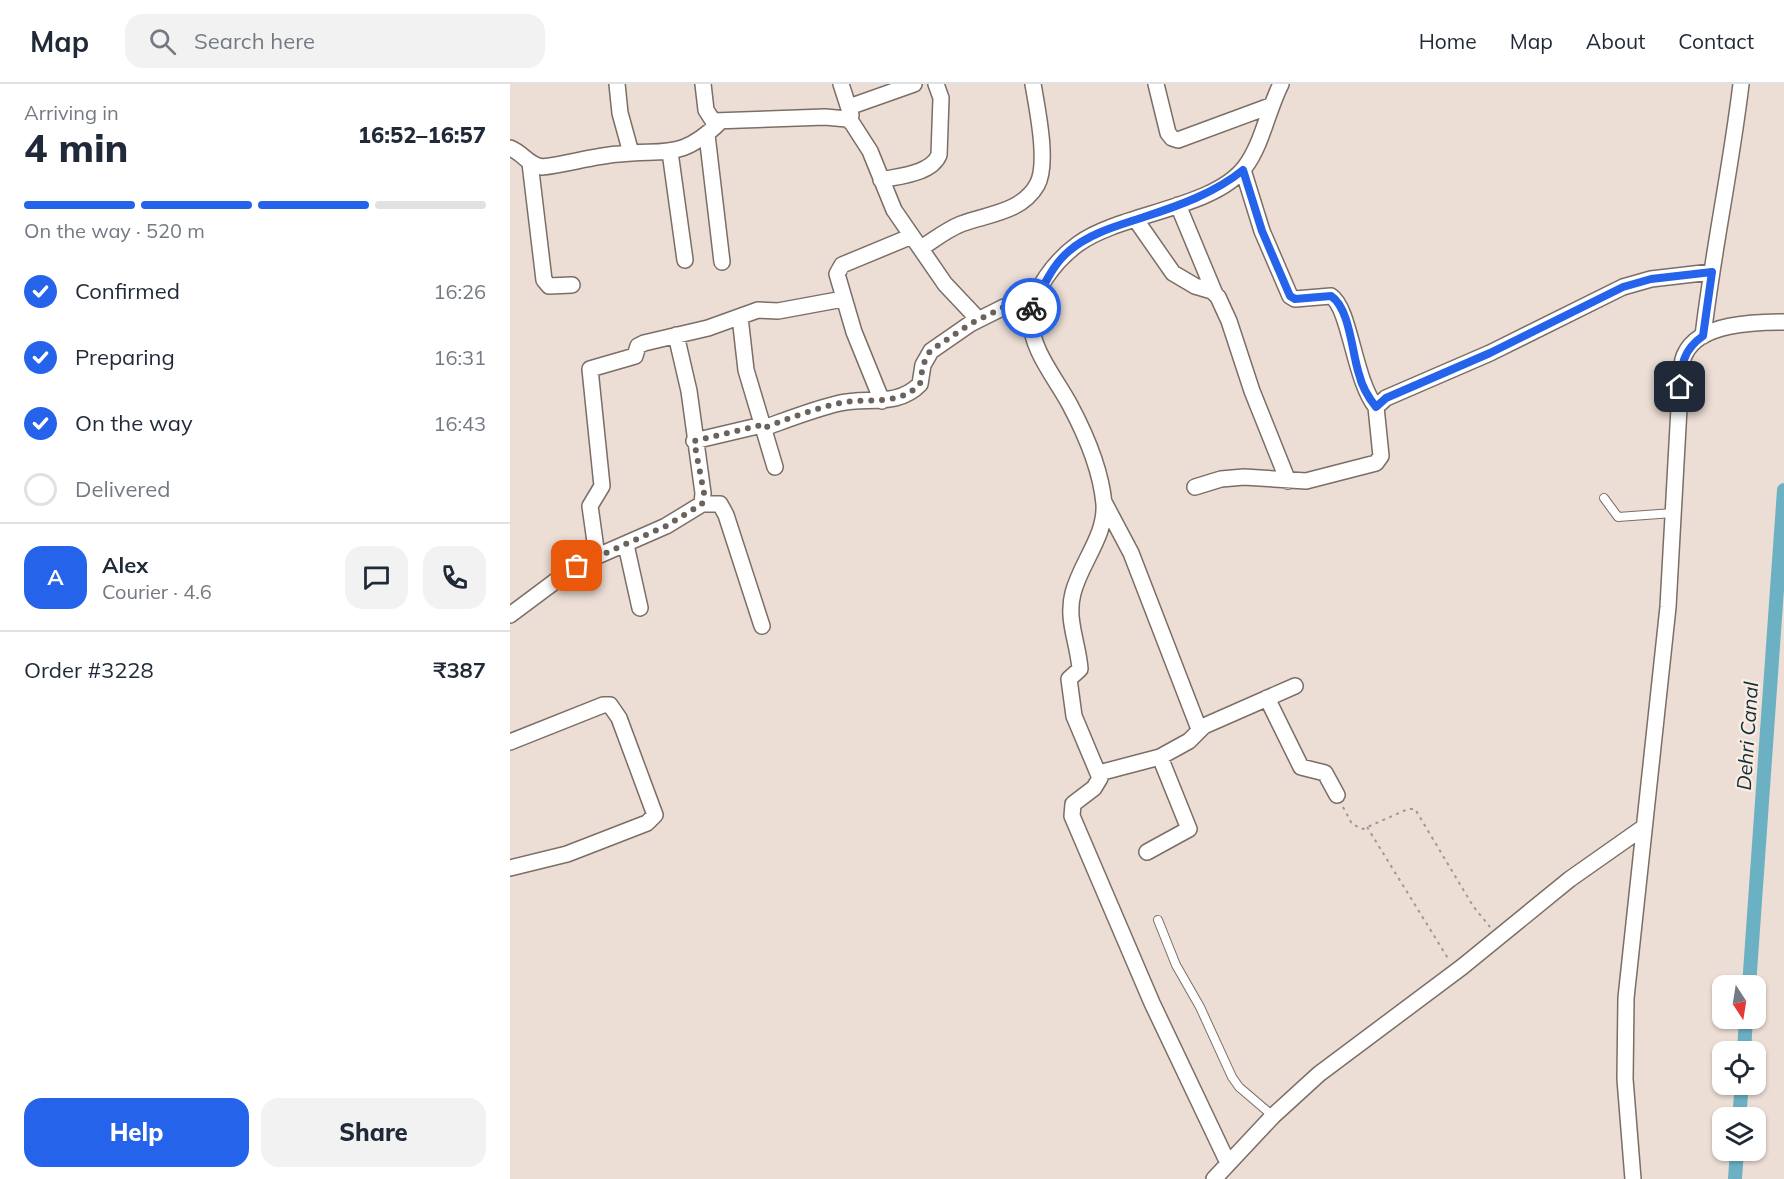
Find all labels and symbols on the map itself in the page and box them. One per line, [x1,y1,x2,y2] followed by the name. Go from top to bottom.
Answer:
[1001,278,1061,338] courier
[1654,361,1705,412] pin
[551,540,602,591] pin
[1731,681,1763,791] water label: Dehri Canal
[1712,975,1766,1029] north arrow

